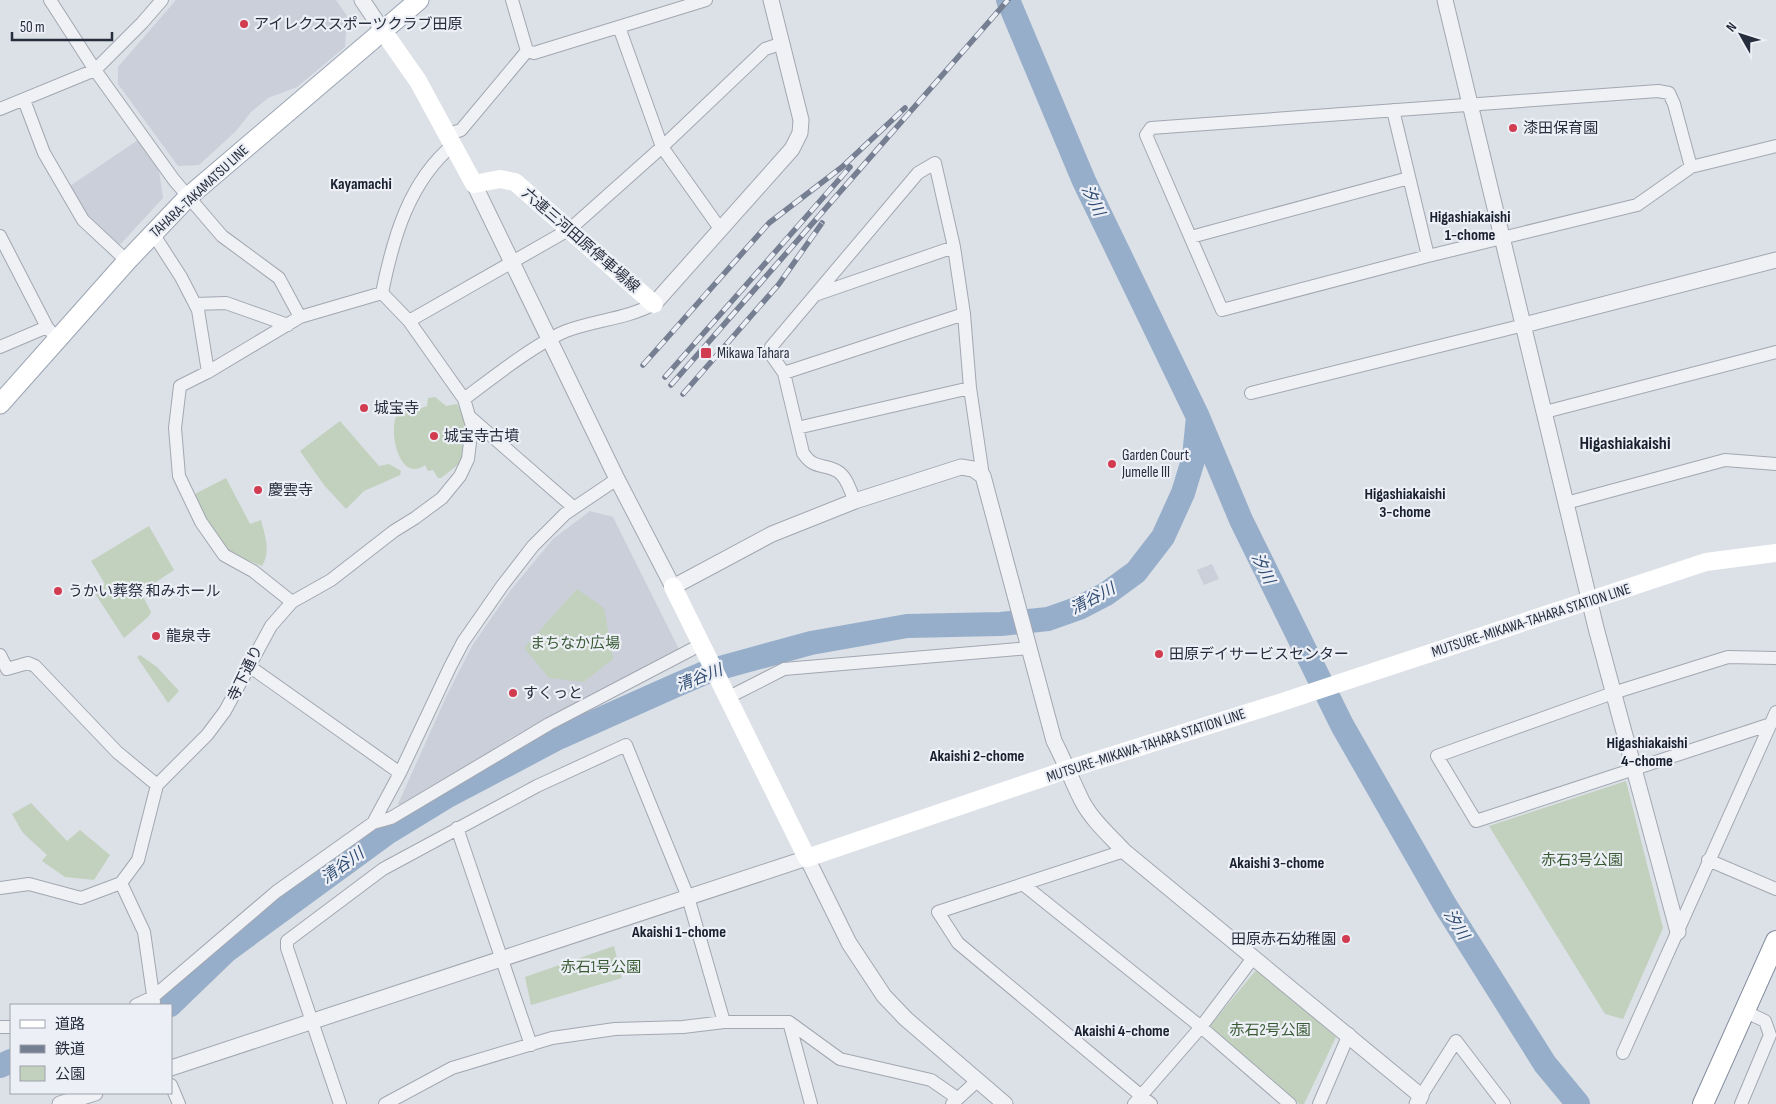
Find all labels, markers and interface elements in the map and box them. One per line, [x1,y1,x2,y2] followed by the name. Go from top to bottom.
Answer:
[12,10,112,42] scale bar
[1716,10,1766,60] north arrow
[254,15,463,34] place label: アイレクススポーツクラブ田原
[20,18,45,37] text: 50 m
[238,18,250,30] marker: アイレクススポーツクラブ田原
[1722,19,1740,35] text: N
[1523,119,1598,138] place label: 漆田保育園
[1507,122,1519,134] marker: 漆田保育園
[146,141,253,242] street label: TAHARA-TAKAMATSU LINE
[330,175,392,194] district label: Kayamachi
[1077,182,1109,221] water label: 汐川
[518,184,644,297] street label: 六連三河田原停車場線
[1430,208,1510,245] district label: Higashiakaishi 1-chome
[717,344,790,363] place label: Mikawa Tahara
[699,346,713,360] marker: Mikawa Tahara
[374,399,419,418] place label: 城宝寺
[358,402,370,414] marker: 城宝寺
[444,427,519,446] place label: 城宝寺古墳
[428,430,440,442] marker: 城宝寺古墳
[1579,433,1671,454] district label: Higashiakaishi
[1121,446,1189,482] place label: Garden Court Jumelle III
[1106,458,1118,470] marker: Garden Court Jumelle III
[268,481,313,500] place label: 慶雲寺
[252,484,264,496] marker: 慶雲寺
[1365,485,1445,522] district label: Higashiakaishi 3-chome
[1247,550,1279,589] water label: 汐川
[1067,579,1120,619] water label: 清谷川
[1429,579,1633,662] street label: MUTSURE-MIKAWA-TAHARA STATION LINE
[68,582,220,601] place label: うかい葬祭 和みホール
[52,585,64,597] marker: うかい葬祭 和みホール
[166,627,211,646] place label: 龍泉寺
[150,630,162,642] marker: 龍泉寺
[530,634,620,653] park label: まちなか広場
[224,642,267,704] street label: 寺下通り
[1169,645,1349,664] place label: 田原デイサービスセンター
[1153,648,1165,660] marker: 田原デイサービスセンター
[674,660,727,696] water label: 清谷川
[523,684,583,703] place label: すくっと
[507,687,519,699] marker: すくっと
[1044,704,1248,787] street label: MUTSURE-MIKAWA-TAHARA STATION LINE
[1607,734,1687,771] district label: Higashiakaishi 4-chome
[929,747,1025,766] district label: Akaishi 2-chome
[318,843,369,888] water label: 清谷川
[1541,851,1623,870] park label: 赤石3号公園
[1229,854,1325,873] district label: Akaishi 3-chome
[1439,906,1473,945] water label: 汐川
[631,923,726,942] district label: Akaishi 1-chome
[1231,930,1336,949] place label: 田原赤石幼稚園
[1340,933,1352,945] marker: 田原赤石幼稚園
[561,958,641,977] park label: 赤石1号公園
[10,1004,172,1094] legend
[55,1015,85,1034] text: 道路
[1229,1021,1311,1040] park label: 赤石2号公園
[1073,1022,1170,1041] district label: Akaishi 4-chome
[55,1040,85,1059] text: 鉄道
[55,1065,85,1084] text: 公園

